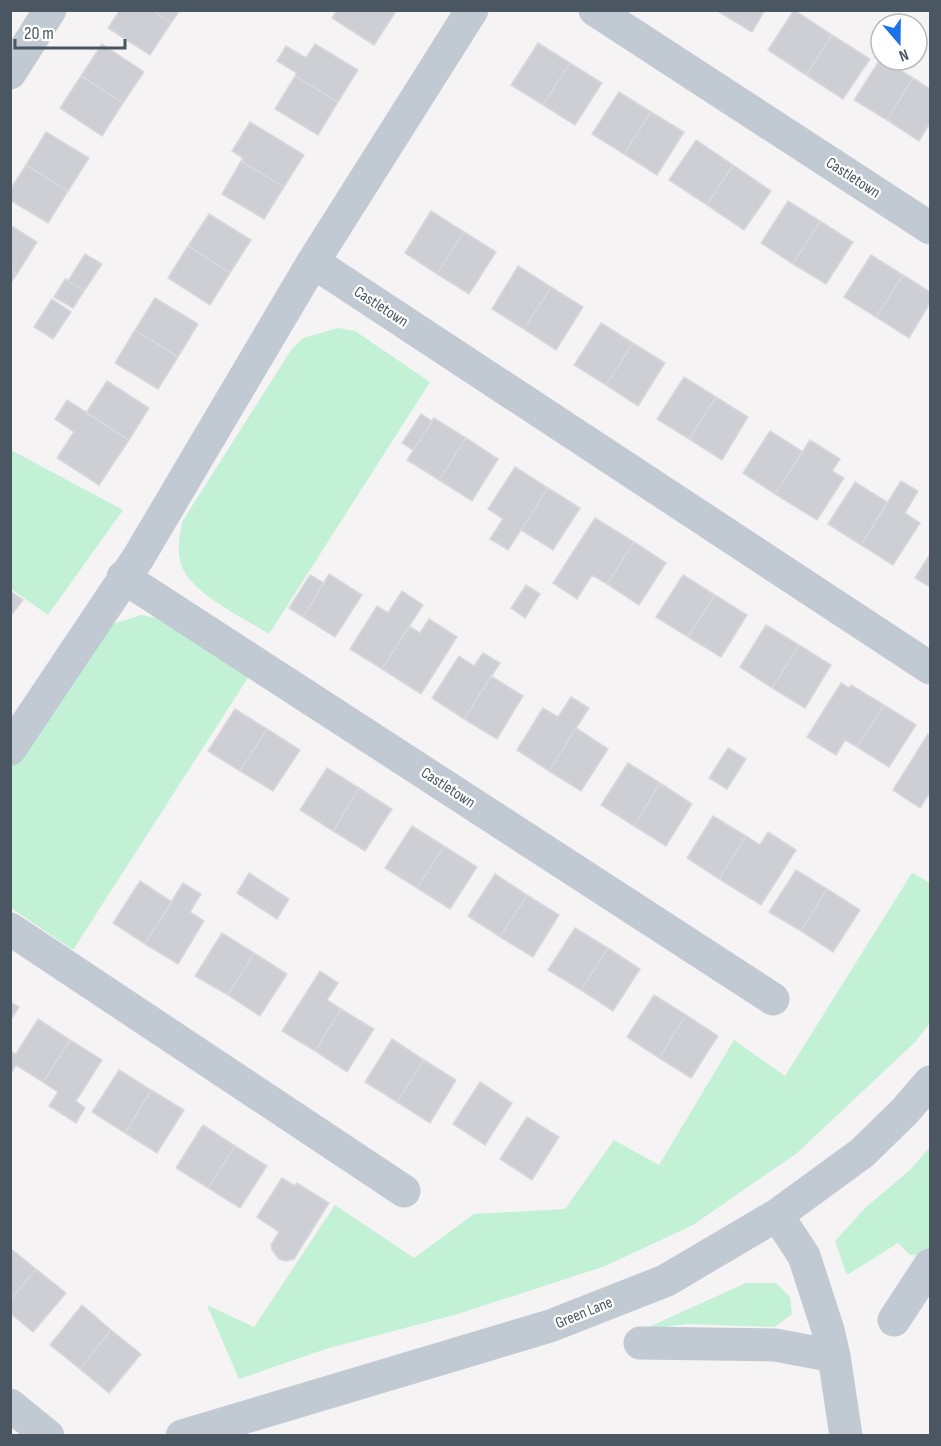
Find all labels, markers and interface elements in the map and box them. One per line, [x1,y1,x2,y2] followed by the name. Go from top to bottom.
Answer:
[15,12,124,50] scale bar
[869,12,929,72] north arrow
[24,23,54,44] text: 20 m
[896,44,911,65] text: N
[822,153,884,203] street label: Castletown
[350,282,412,332] street label: Castletown
[417,763,479,813] street label: Castletown
[553,1293,615,1333] street label: Green Lane

